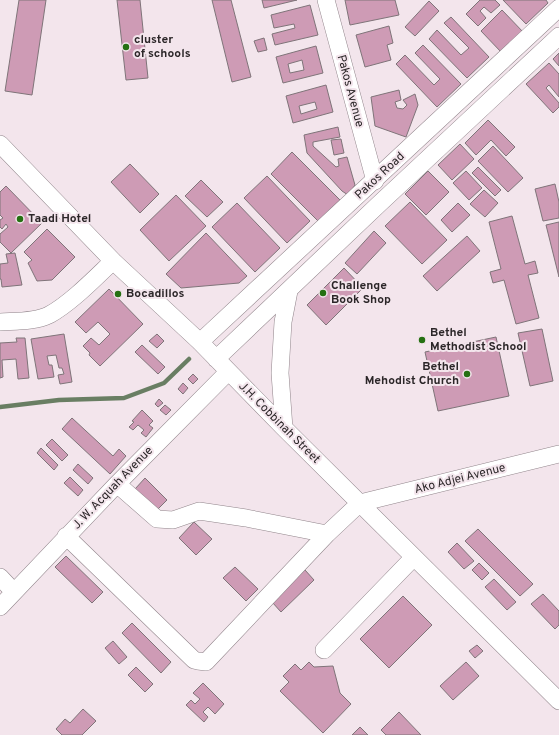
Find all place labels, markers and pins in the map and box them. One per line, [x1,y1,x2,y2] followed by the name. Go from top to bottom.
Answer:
[134,32,191,62] place label: cluster of schools
[121,42,131,52] marker: cluster of schools
[28,211,91,227] place label: Taadi Hotel
[15,214,25,224] marker: Taadi Hotel
[331,278,391,308] place label: Challenge Book Shop
[126,286,184,302] place label: Bocadillos
[318,288,328,298] marker: Challenge Book Shop
[113,289,123,299] marker: Bocadillos
[430,325,527,355] place label: Bethel Methodist School
[417,335,427,345] marker: Bethel Methodist School
[365,359,459,389] place label: Bethel Mehodist Church
[462,369,472,379] marker: Bethel Mehodist Church

